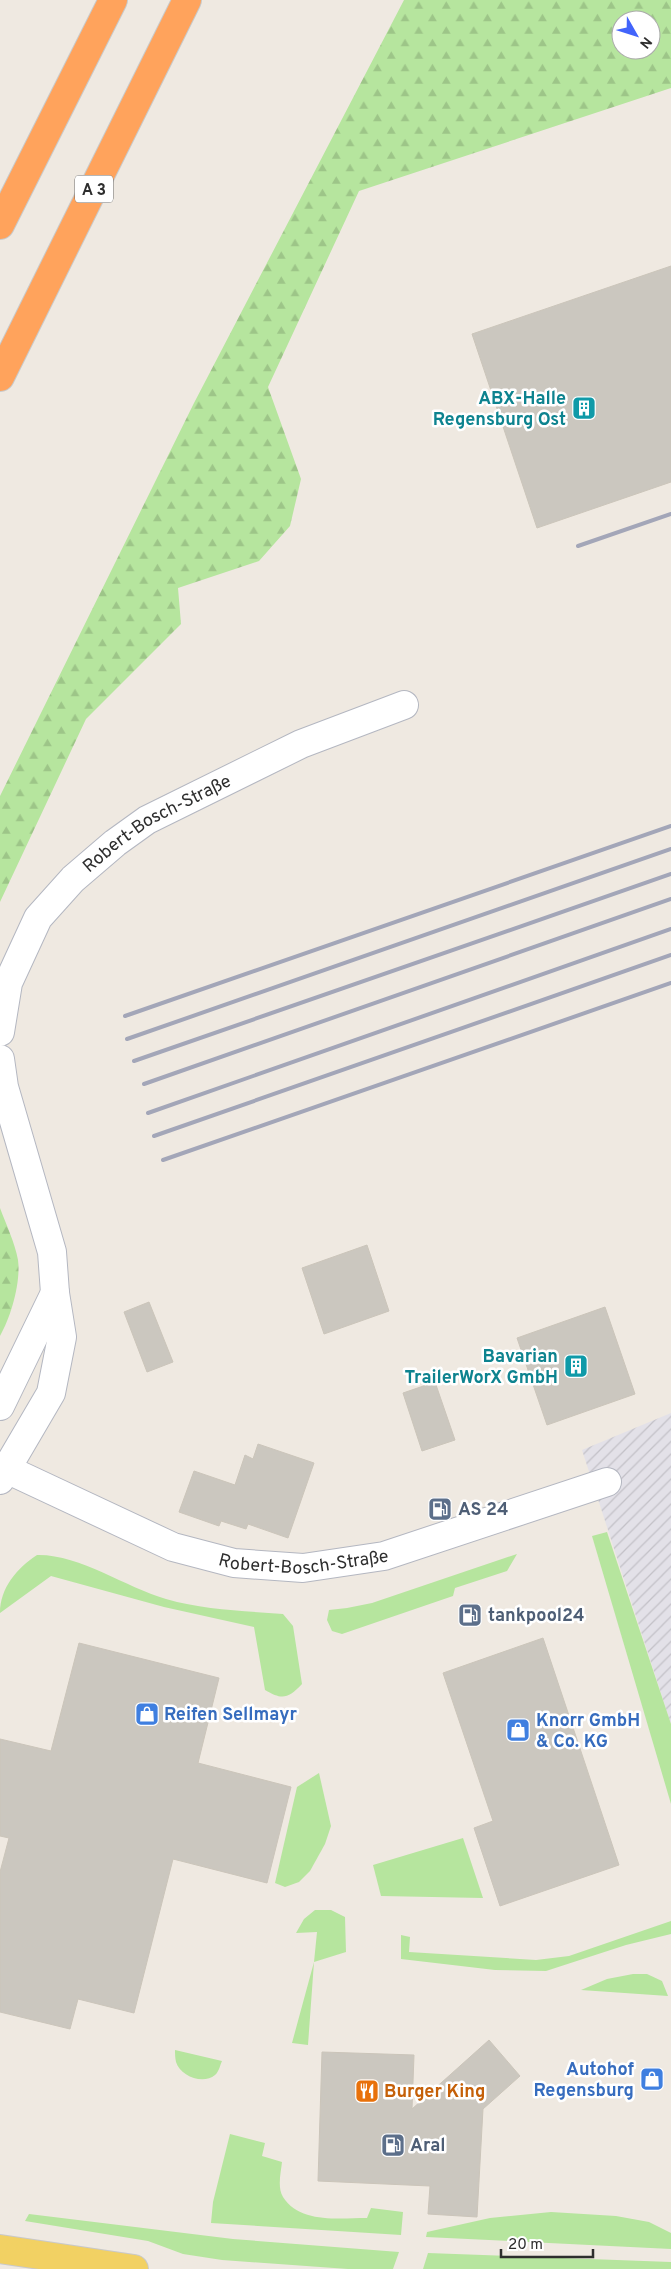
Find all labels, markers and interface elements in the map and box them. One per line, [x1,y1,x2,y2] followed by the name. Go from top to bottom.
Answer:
[611,10,661,60] north arrow
[635,33,655,51] text: N
[75,175,113,202] road number: A 3
[433,388,566,432] place label: ABX-Halle Regensburg Ost
[571,395,597,421] building icon: ABX-Halle Regensburg Ost
[79,770,235,878] street label: Robert-Bosch-Straße
[404,1346,558,1390] place label: Bavarian TrailerWorX GmbH
[563,1353,589,1379] building icon: Bavarian TrailerWorX GmbH
[427,1496,453,1522] fuel station icon: AS 24
[458,1499,509,1522] place label: AS 24
[216,1545,390,1581] street label: Robert-Bosch-Straße
[457,1602,483,1628] fuel station icon: tankpool24
[488,1605,585,1628] place label: tankpool24
[134,1701,160,1727] shop icon: Reifen Sellmayr
[164,1704,298,1727] place label: Reifen Sellmayr
[536,1710,640,1754] place label: Knorr GmbH & Co. KG
[505,1717,531,1743] shop icon: Knorr GmbH & Co. KG
[533,2059,634,2103] place label: Autohof Regensburg
[639,2066,665,2092] shop icon: Autohof Regensburg
[354,2078,380,2104] restaurant icon: Burger King
[384,2081,485,2104] place label: Burger King
[380,2132,406,2158] fuel station icon: Aral
[410,2135,445,2158] place label: Aral
[501,2226,594,2258] scale bar
[508,2236,543,2255] text: 20 m

